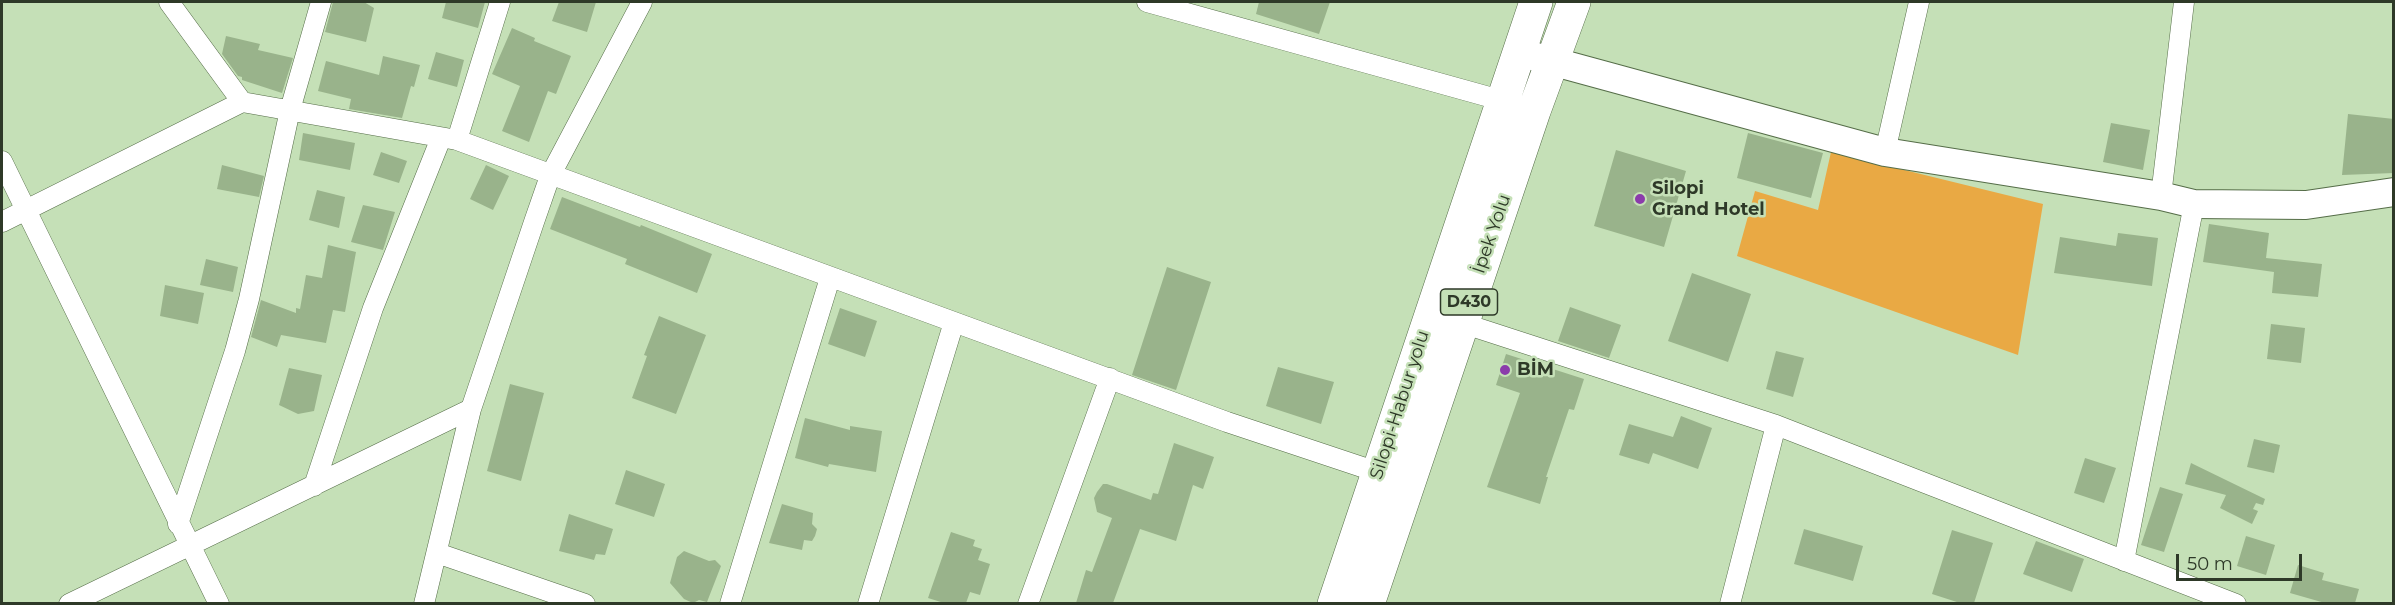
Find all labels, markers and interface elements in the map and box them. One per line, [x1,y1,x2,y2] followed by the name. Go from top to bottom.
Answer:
[1652,178,1765,220] place label: Silopi Grand Hotel
[1468,191,1516,277] street label: İpek Yolu
[1633,192,1647,206] marker: Silopi Grand Hotel
[1440,289,1498,315] road number: D430
[1366,328,1434,482] street label: Silopi-Habur yolu
[1517,359,1554,381] place label: BİM
[1498,363,1512,377] marker: BİM
[2179,542,2305,580] scale bar
[2187,553,2233,575] text: 50 m

